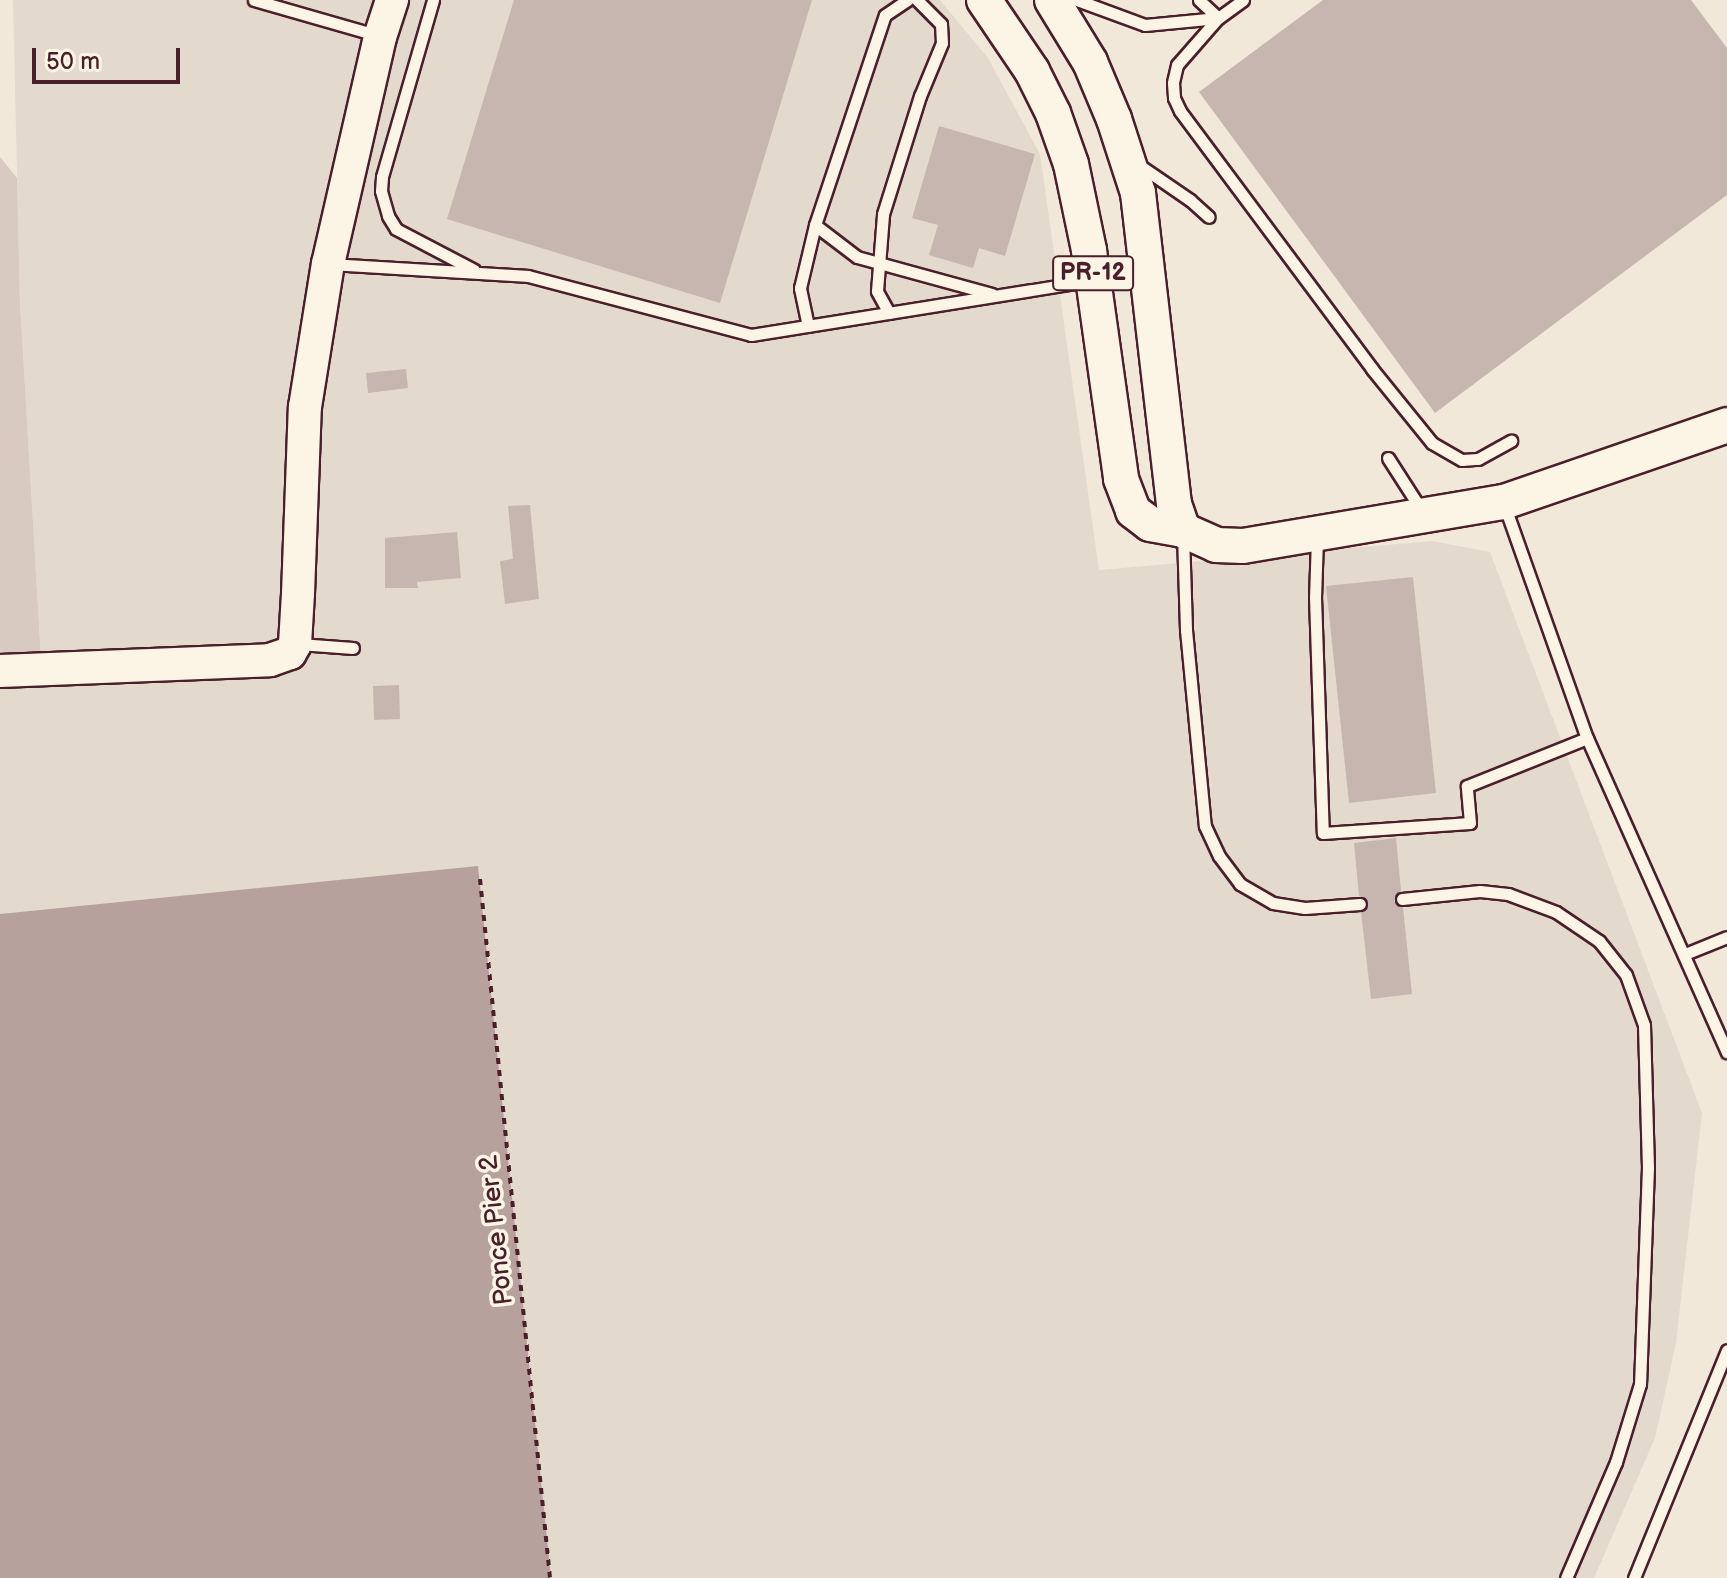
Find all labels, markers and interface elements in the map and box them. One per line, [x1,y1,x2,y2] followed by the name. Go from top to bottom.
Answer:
[36,32,184,82] scale bar
[46,47,100,76] text: 50 m
[1051,253,1135,293] road number: PR-12
[474,1153,520,1307] street label: Ponce Pier 2

